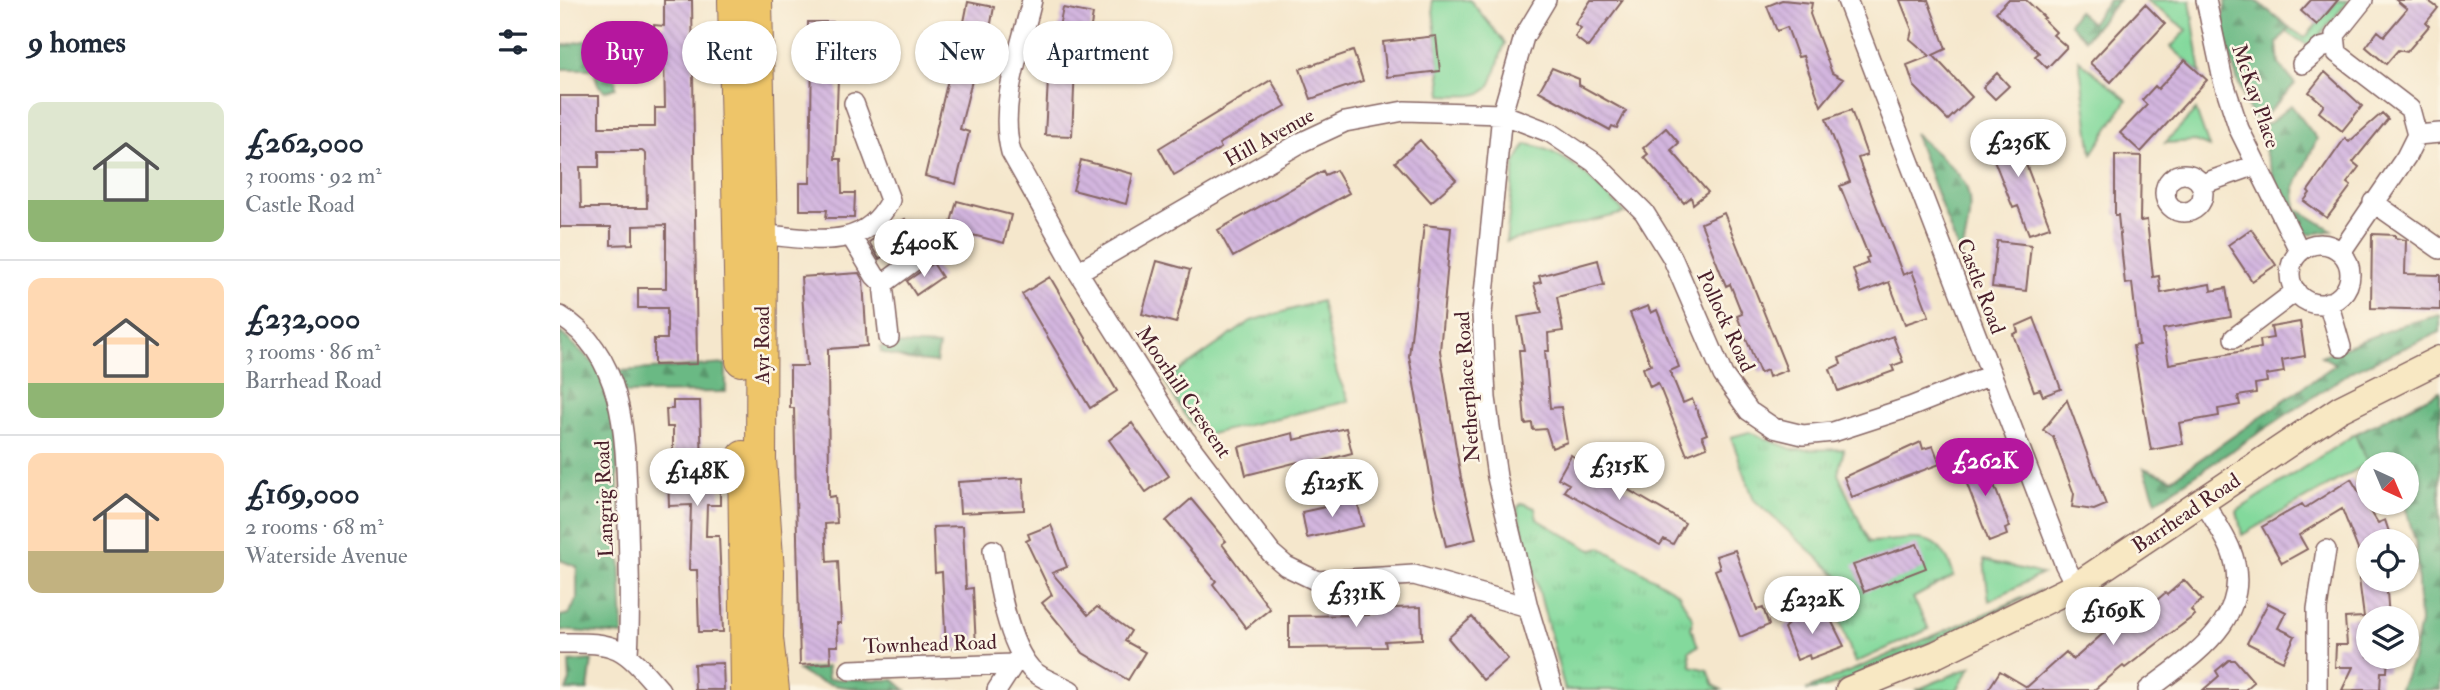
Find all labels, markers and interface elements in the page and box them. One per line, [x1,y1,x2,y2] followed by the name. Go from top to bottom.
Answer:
[581,21,668,84] chip: Buy
[682,21,777,84] chip: Rent
[791,21,901,84] chip: Filters
[915,21,1009,84] chip: New
[1023,21,1173,84] chip: Apartment
[494,23,532,61] icon: filters
[28,24,126,61] text: 9 homes
[2225,40,2286,152] street label: McKay Place
[1219,102,1319,173] street label: Hill Avenue
[1969,120,2067,179] pin: £236K
[245,124,364,161] text: £262,000
[1986,127,2050,156] text: £236K
[84,130,168,214] icon: home
[245,161,382,190] text: 3 rooms · 92 m²
[245,190,355,219] text: Castle Road
[875,219,973,279] pin: £400K
[890,227,958,256] text: £400K
[1950,235,2011,338] street label: Castle Road
[1690,266,1761,377] street label: Pollock Road
[245,300,360,337] text: £232,000
[749,305,776,385] street label: Ayr Road
[84,306,168,390] icon: home
[1449,310,1486,464] street label: Netherplace Road
[1130,321,1238,464] street label: Moorhill Crescent
[245,337,381,366] text: 3 rooms · 86 m²
[245,366,382,395] text: Barrhead Road
[1936,438,2034,498] pin: £262K
[589,439,620,558] street label: Langrig Road
[1570,442,1668,502] pin: £315K
[1952,446,2018,475] text: £262K
[648,448,746,508] pin: £148K
[1590,450,1648,479] text: £315K
[2356,452,2418,514] north arrow
[2356,452,2419,669] map controls
[666,456,728,485] text: £148K
[1283,460,1381,519] pin: £125K
[1301,467,1363,496] text: £125K
[2127,467,2246,560] street label: Barrhead Road
[245,475,360,512] text: £169,000
[84,481,168,565] icon: home
[245,512,384,541] text: 2 rooms · 68 m²
[2356,529,2419,592] button: locate
[245,541,408,570] text: Waterside Avenue
[1307,570,1405,629] pin: £331K
[1763,576,1861,636] pin: £232K
[1327,577,1385,606] text: £331K
[1780,584,1844,613] text: £232K
[2064,588,2162,647] pin: £169K
[2081,595,2145,624] text: £169K
[2356,606,2419,669] button: layers
[863,629,998,660] street label: Townhead Road

